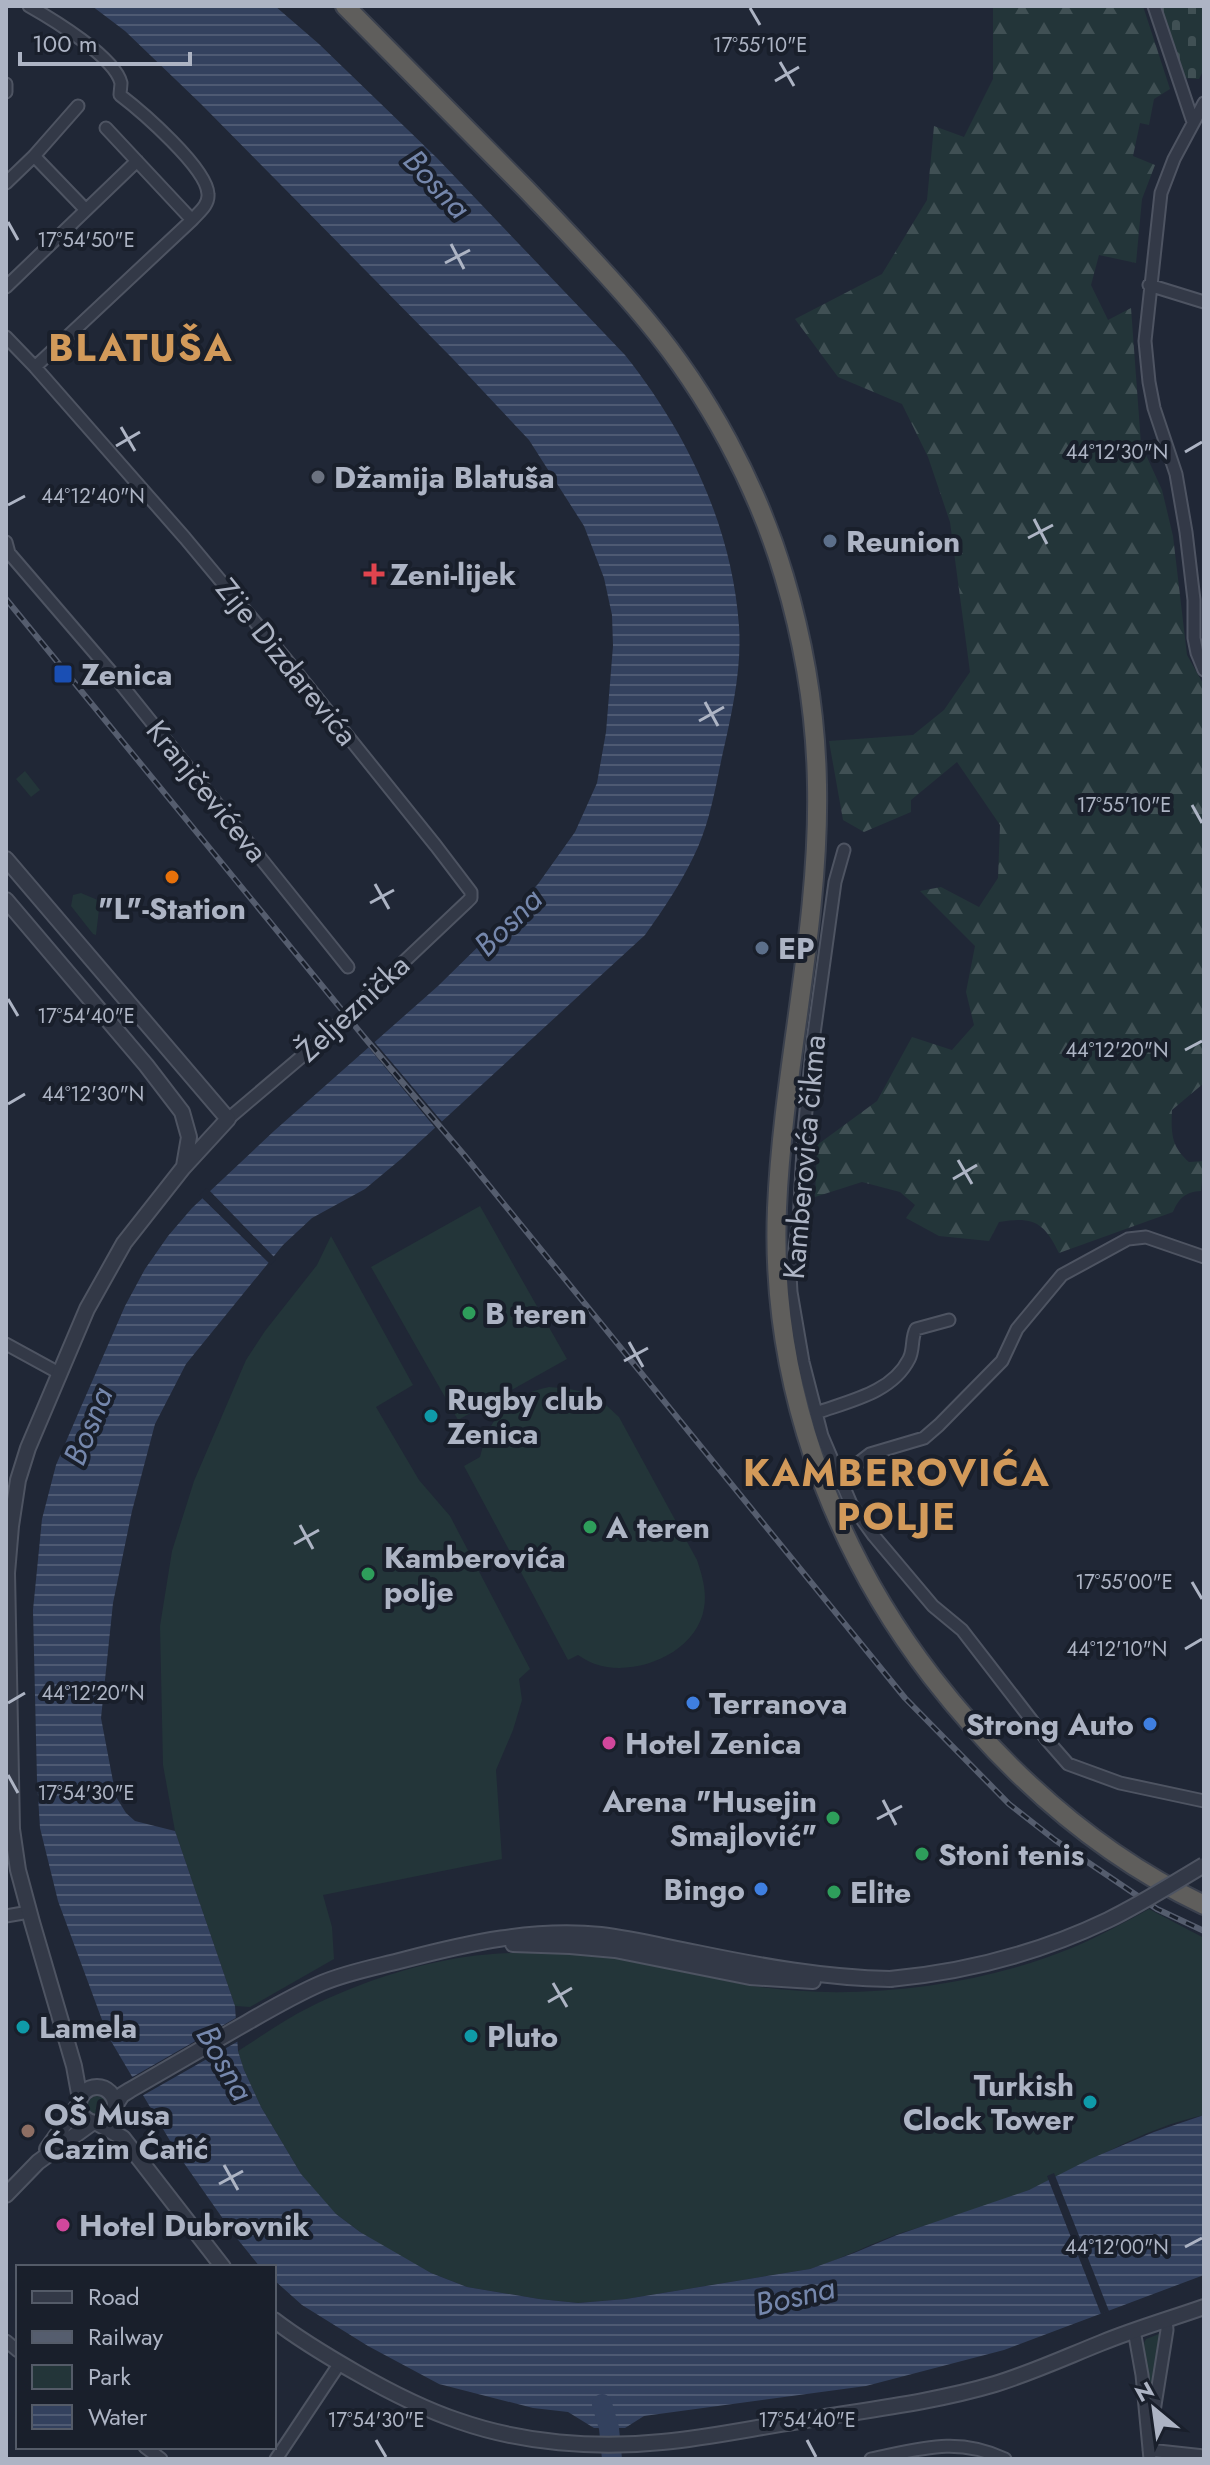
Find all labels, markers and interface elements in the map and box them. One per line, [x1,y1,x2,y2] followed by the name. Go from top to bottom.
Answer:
[20,16,190,66] scale bar
[32,26,98,61] text: 100 m
[713,31,807,60] text: 17°55'10"E
[393,139,482,229] water label: Bosna
[37,226,135,255] text: 17°54'50"E
[48,320,234,375] district label: BLATUŠA
[1066,438,1168,467] text: 44°12'30"N
[334,456,555,499] place label: Džamija Blatuša
[309,468,327,486] marker: Džamija Blatuša
[41,482,145,511] text: 44°12'40"N
[846,520,960,563] place label: Reunion
[821,532,839,550] marker: Reunion
[390,553,517,596] place label: Zeni-lijek
[365,565,383,583] marker: Zeni-lijek
[206,569,368,755] street label: Zije Dizdarevića
[81,653,172,696] place label: Zenica
[52,663,74,685] marker: Zenica
[136,711,278,871] street label: Kranjčevićeva
[1077,791,1171,820] text: 17°55'10"E
[163,868,181,886] marker: "L"-Station
[463,877,553,967] water label: Bosna
[98,887,246,930] place label: "L"-Station
[778,927,815,970] place label: EP
[753,939,771,957] marker: EP
[287,944,419,1072] street label: Željeznička
[37,1002,135,1031] text: 17°54'40"E
[772,1033,836,1281] street label: Kamberovića čikma
[1065,1036,1169,1065] text: 44°12'20"N
[42,1080,144,1109] text: 44°12'30"N
[485,1292,587,1335] place label: B teren
[460,1304,478,1322] marker: B teren
[447,1378,603,1455] place label: Rugby club Zenica
[52,1380,125,1472] water label: Bosna
[422,1407,440,1425] marker: Rugby club Zenica
[743,1445,1051,1544] district label: KAMBEROVIĆA POLJE
[605,1506,710,1549] place label: A teren
[581,1518,599,1536] marker: A teren
[384,1536,566,1613] place label: Kamberovića polje
[359,1565,377,1583] marker: Kamberovića polje
[1075,1568,1173,1597] text: 17°55'00"E
[1067,1635,1167,1664] text: 44°12'10"N
[41,1679,145,1708] text: 44°12'20"N
[709,1682,847,1725] place label: Terranova
[684,1694,702,1712] marker: Terranova
[966,1703,1134,1746] place label: Strong Auto
[1141,1715,1159,1733] marker: Strong Auto
[625,1722,802,1765] place label: Hotel Zenica
[600,1734,618,1752] marker: Hotel Zenica
[38,1779,134,1808] text: 17°54'30"E
[602,1780,817,1857] place label: Arena "Husejin Smajlović"
[824,1809,842,1827] marker: Arena "Husejin Smajlović"
[938,1833,1084,1876] place label: Stoni tenis
[913,1845,931,1863] marker: Stoni tenis
[664,1868,745,1911] place label: Bingo
[850,1871,911,1914] place label: Elite
[752,1880,770,1898] marker: Bingo
[825,1883,843,1901] marker: Elite
[39,2006,137,2049] place label: Lamela
[487,2015,558,2058] place label: Pluto
[185,2017,265,2110] water label: Bosna
[14,2018,32,2036] marker: Lamela
[462,2027,480,2045] marker: Pluto
[903,2064,1075,2141] place label: Turkish Clock Tower
[44,2093,209,2170] place label: OŠ Musa Ćazim Ćatić
[1081,2093,1099,2111] marker: Turkish Clock Tower
[19,2122,37,2140] marker: OŠ Musa Ćazim Ćatić
[79,2204,310,2247] place label: Hotel Dubrovnik
[54,2216,72,2234] marker: Hotel Dubrovnik
[1065,2233,1169,2262] text: 44°12'00"N
[750,2264,840,2327] water label: Bosna
[16,2265,276,2449] legend
[88,2279,140,2314] text: Road
[88,2319,163,2354] text: Railway
[88,2359,131,2394] text: Park
[1114,2369,1194,2449] north arrow
[1129,2373,1160,2410] text: N
[88,2399,148,2434] text: Water
[328,2406,424,2435] text: 17°54'30"E
[758,2406,856,2435] text: 17°54'40"E

